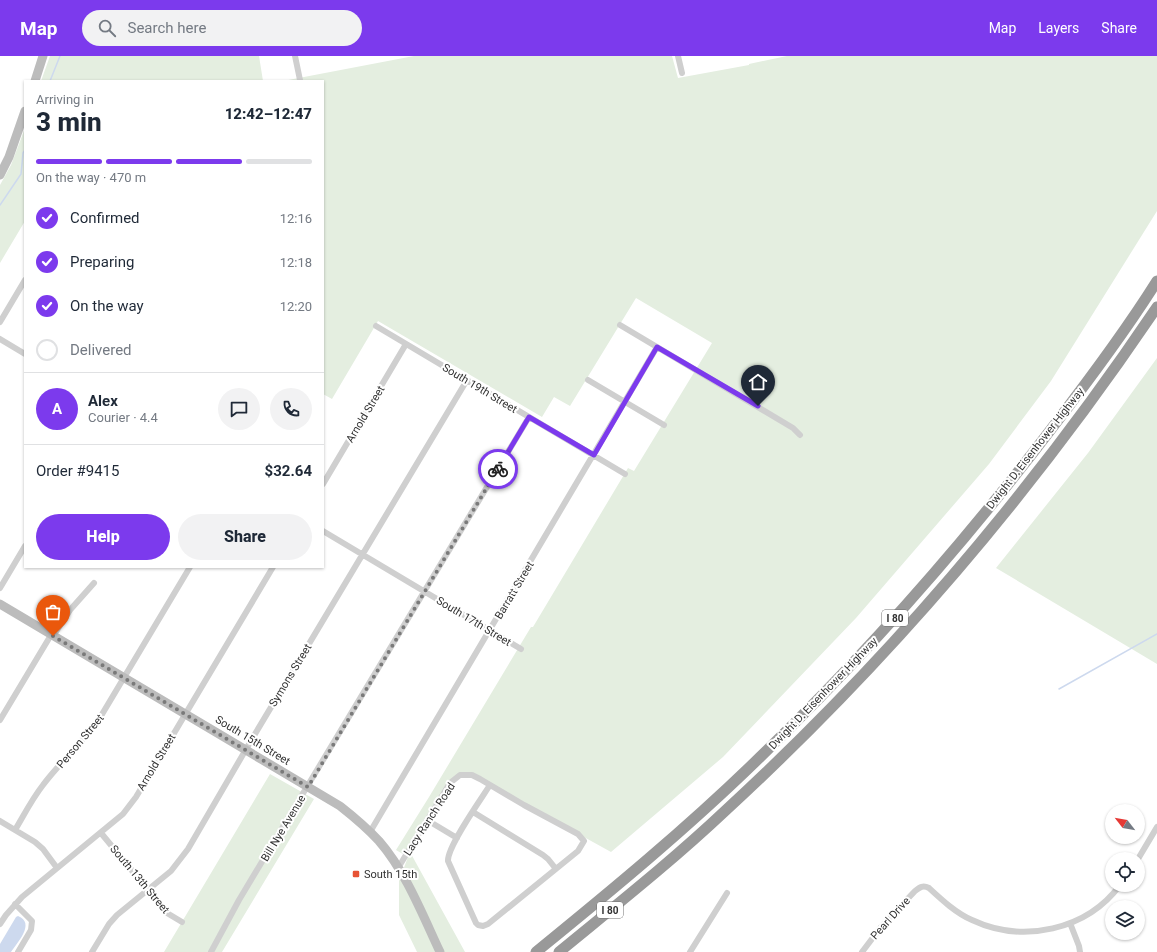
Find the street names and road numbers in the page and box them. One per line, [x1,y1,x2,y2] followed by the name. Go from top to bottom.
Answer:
[440,361,520,416] street label: South 19th Street
[343,383,388,445] street label: Arnold Street
[984,384,1087,512] street label: Dwight D. Eisenhower Highway
[492,559,537,621] street label: Barratt Street
[434,594,514,649] street label: South 17th Street
[882,610,908,626] road number: I 80
[766,634,881,752] street label: Dwight D. Eisenhower Highway
[267,641,315,709] street label: Symons Street
[54,711,107,771] street label: Person Street
[213,713,293,768] street label: South 15th Street
[134,731,179,793] street label: Arnold Street
[401,780,458,858] street label: Lacy Ranch Road
[259,793,308,864] street label: Bill Nye Avenue
[107,843,172,916] street label: South 13th Street
[868,894,913,942] street label: Pearl Drive
[597,902,623,918] road number: I 80

